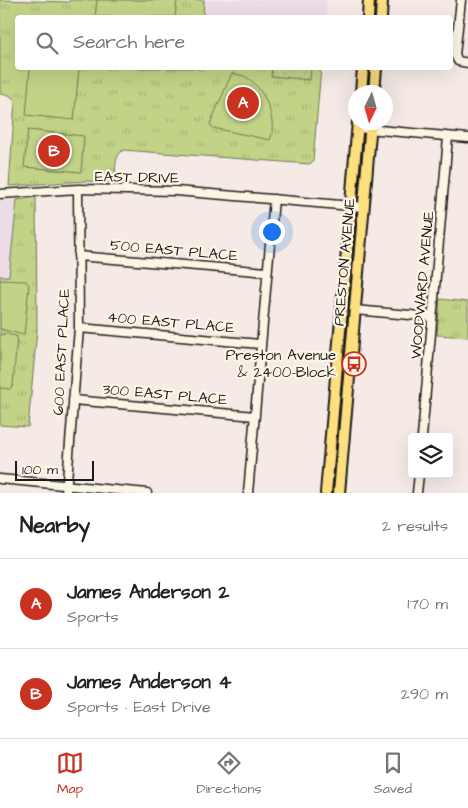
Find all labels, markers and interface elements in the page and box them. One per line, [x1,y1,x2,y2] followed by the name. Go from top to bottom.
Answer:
[15,15,453,70] search box
[33,29,61,57] icon: search
[73,29,185,56] text: Search here
[227,84,259,122] pin: A
[348,85,393,130] north arrow
[38,132,70,170] pin: B
[95,166,180,189] street label: EAST DRIVE
[328,197,361,327] street label: PRESTON AVENUE
[406,210,439,360] street label: WOODWARD AVENUE
[259,219,285,245] your location
[109,234,239,267] street label: 500 EAST PLACE
[48,288,75,416] street label: 600 EAST PLACE
[106,306,236,339] street label: 400 EAST PLACE
[226,345,336,383] place label: Preston Avenue & 2400-Block
[341,351,367,377] bus stop icon: Preston Avenue & 2400-Block
[102,379,228,410] street label: 300 EAST PLACE
[408,433,453,478] map controls
[408,433,453,478] button: layers
[15,458,94,481] scale bar
[22,460,58,480] text: 100 m
[20,511,90,540] text: Nearby
[382,515,448,537] text: 2 results
[67,579,229,606] text: James Anderson 2
[31,593,41,615] text: A
[407,593,448,615] text: 170 m
[67,606,119,628] text: Sports
[67,669,231,696] text: James Anderson 4
[30,683,42,705] text: B
[401,683,448,705] text: 290 m
[67,696,211,718] text: Sports · East Drive
[56,749,84,799] tab: Map
[196,749,261,799] tab: Directions
[374,749,412,799] tab: Saved

